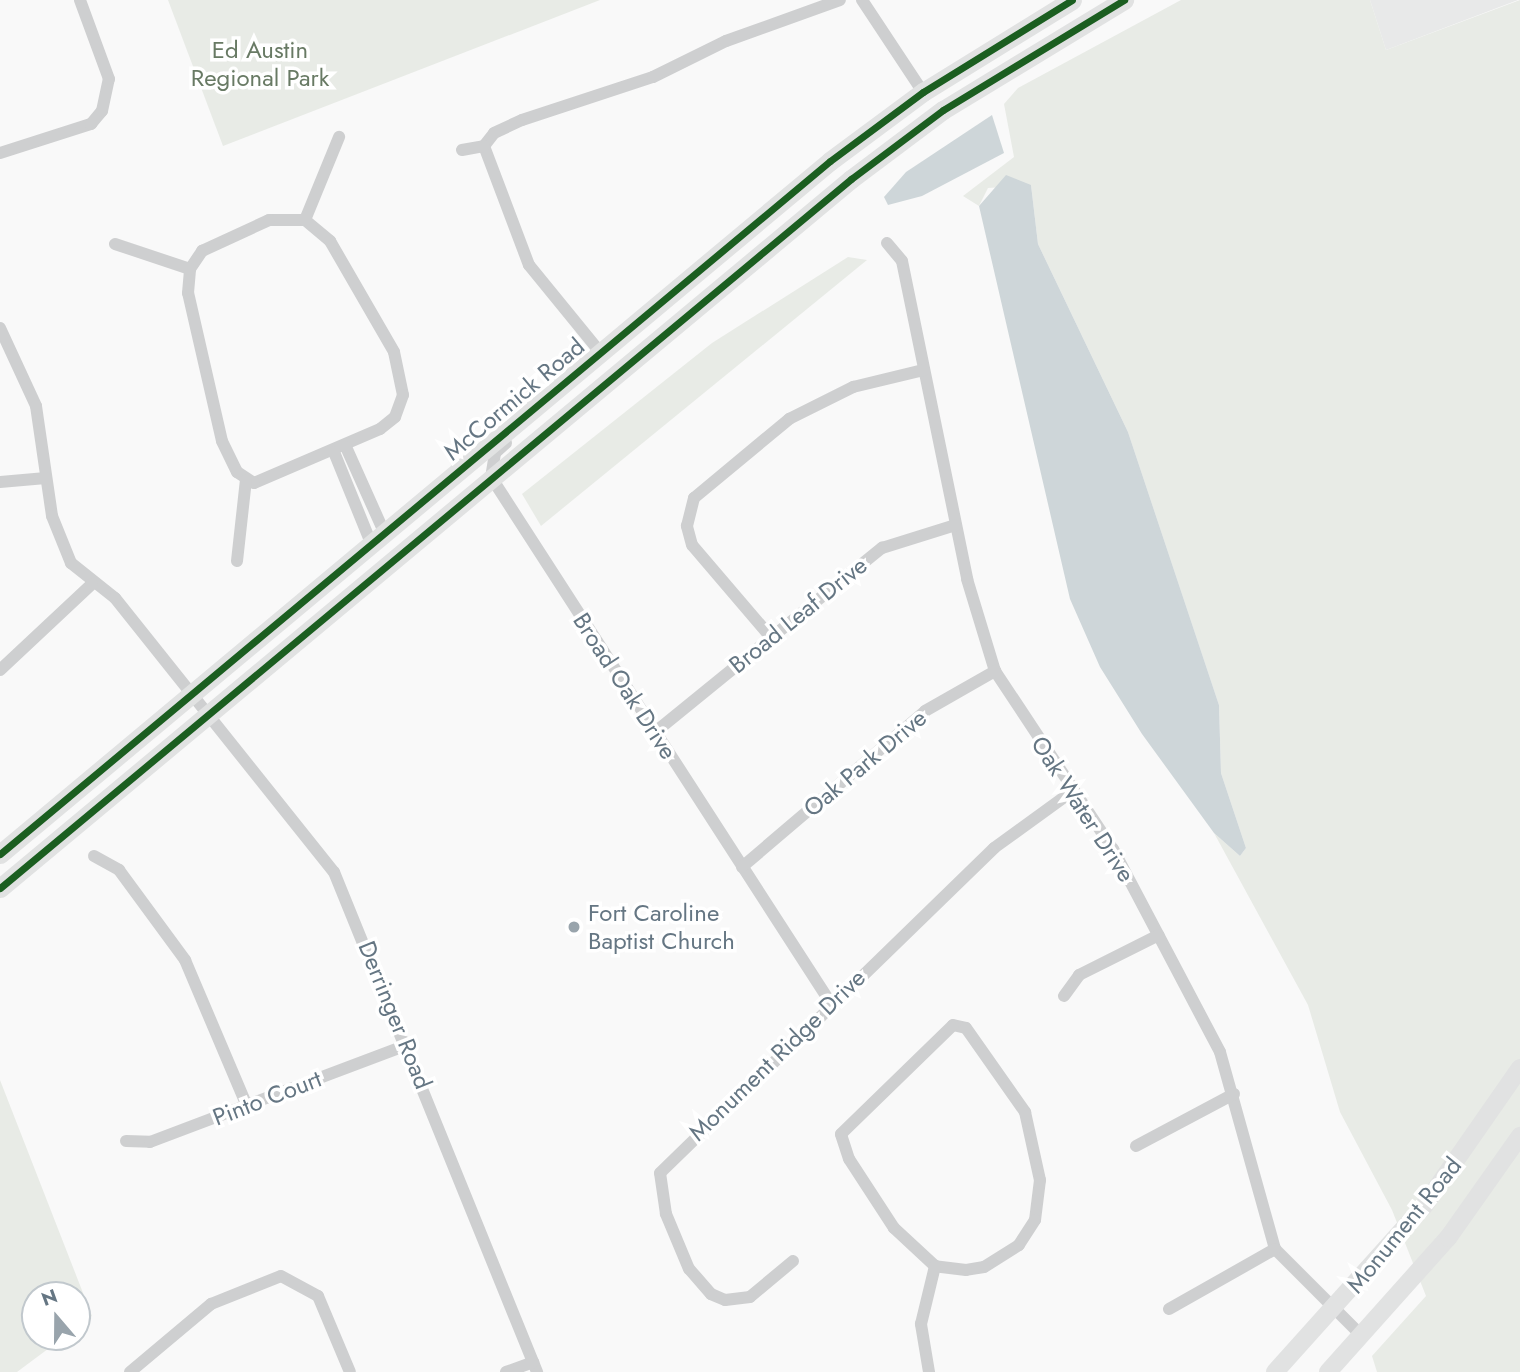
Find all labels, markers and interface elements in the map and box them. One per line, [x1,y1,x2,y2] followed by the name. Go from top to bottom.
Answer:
[191,36,329,92] park label: Ed Austin Regional Park
[438,332,590,466] street label: McCormick Road
[723,551,873,679] street label: Broad Leaf Drive
[567,608,683,764] street label: Broad Oak Drive
[798,703,932,823] street label: Oak Park Drive
[1025,731,1141,887] street label: Oak Water Drive
[588,899,735,955] place label: Fort Caroline Baptist Church
[566,919,582,935] marker: Fort Caroline Baptist Church
[352,937,438,1093] street label: Derringer Road
[683,963,871,1147] street label: Monument Ridge Drive
[209,1064,325,1132] street label: Pinto Court
[1341,1151,1467,1299] street label: Monument Road
[21,1281,91,1351] north arrow
[38,1282,61,1313] text: N

